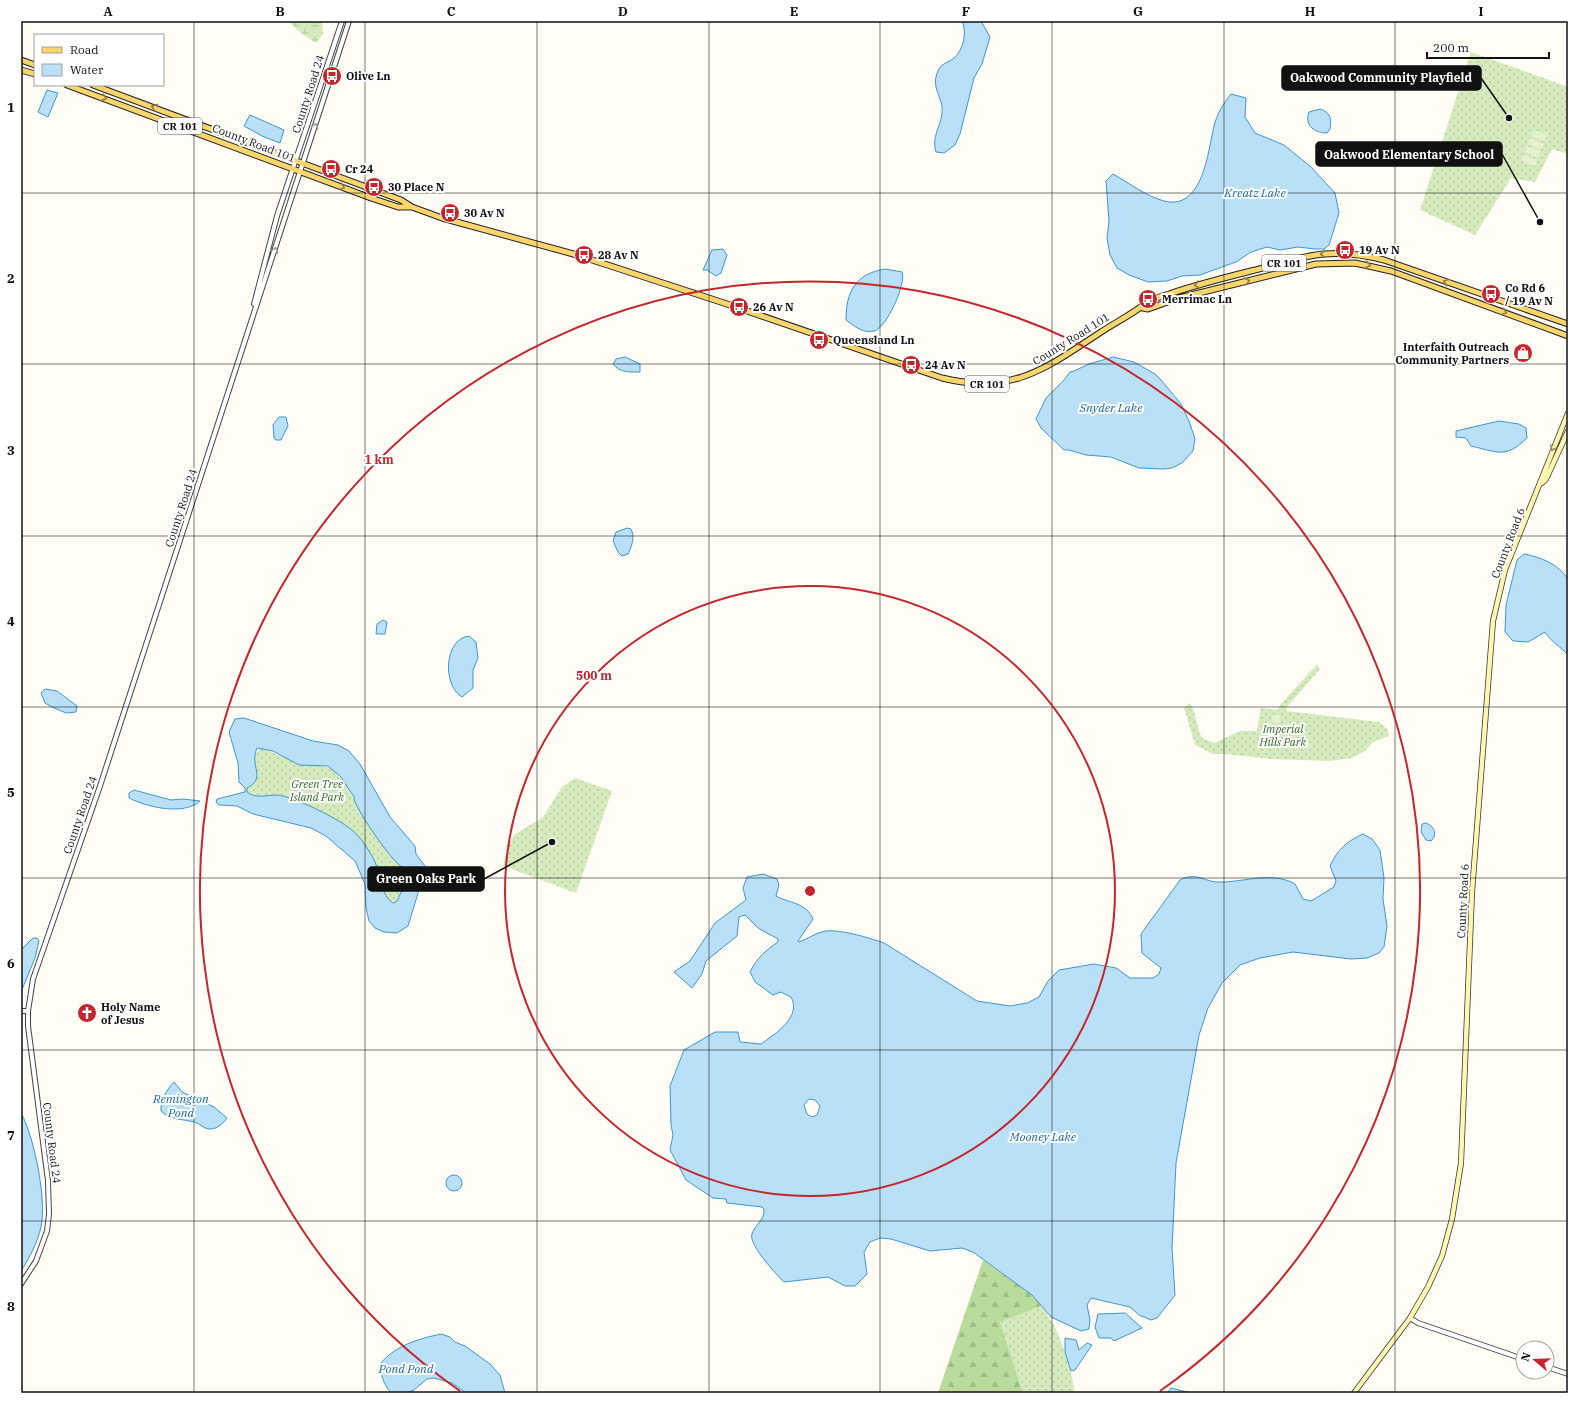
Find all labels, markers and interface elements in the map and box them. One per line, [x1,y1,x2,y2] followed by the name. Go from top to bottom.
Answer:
[103,3,113,20] text: A
[275,3,285,20] text: B
[447,3,456,20] text: C
[618,3,628,20] text: D
[790,3,798,20] text: E
[962,3,970,20] text: F
[1133,3,1143,20] text: G
[1305,3,1316,20] text: H
[1479,3,1484,20] text: I
[34,34,164,86] legend
[1427,34,1549,60] scale bar
[1433,40,1469,55] text: 200 m
[70,42,99,57] text: Road
[289,53,327,135] street label: County Road 24
[70,62,104,77] text: Water
[321,65,343,87] bus stop icon: Olive Ln
[1282,66,1481,90] callout: Oakwood Community Playfield
[346,69,391,83] place label: Olive Ln
[1290,70,1472,85] text: Oakwood Community Playfield
[100,93,107,101] one-way arrow
[7,99,15,116] text: 1
[150,104,157,112] one-way arrow
[158,118,202,134] road number: CR 101
[210,121,298,165] street label: County Road 101
[311,123,319,130] one-way arrow
[1316,142,1502,166] callout: Oakwood Elementary School
[1324,147,1494,162] text: Oakwood Elementary School
[320,158,342,180] bus stop icon: Cr 24
[345,162,374,176] place label: Cr 24
[363,176,385,198] bus stop icon: 30 Place N
[388,180,445,194] place label: 30 Place N
[339,182,346,190] one-way arrow
[1223,185,1286,200] water label: Kreatz Lake
[439,202,461,224] bus stop icon: 30 Av N
[464,206,505,220] place label: 30 Av N
[1334,239,1356,261] bus stop icon: 19 Av N
[1359,243,1400,257] place label: 19 Av N
[573,244,595,266] bus stop icon: 28 Av N
[270,247,278,254] one-way arrow
[598,248,639,262] place label: 28 Av N
[1320,250,1326,259] one-way arrow
[1262,255,1306,271] road number: CR 101
[1365,260,1371,268] one-way arrow
[7,270,15,287] text: 2
[1244,277,1251,285] one-way arrow
[1443,278,1450,286] one-way arrow
[1193,281,1200,289] one-way arrow
[1505,281,1553,308] place label: Co Rd 6 / 19 Av N
[1480,283,1502,305] bus stop icon: Co Rd 6 / 19 Av N
[1137,288,1159,310] bus stop icon: Merrimac Ln
[1162,292,1232,306] place label: Merrimac Ln
[728,296,750,318] bus stop icon: 26 Av N
[753,300,794,314] place label: 26 Av N
[1500,307,1507,315] one-way arrow
[1030,310,1112,368] street label: County Road 101
[808,329,830,351] bus stop icon: Queensland Ln
[833,333,915,347] place label: Queensland Ln
[1395,340,1509,367] place label: Interfaith Outreach Community Partners
[1512,342,1534,364] shop icon: Interfaith Outreach Community Partners
[900,354,922,376] bus stop icon: 24 Av N
[925,358,966,372] place label: 24 Av N
[965,376,1009,392] road number: CR 101
[1078,400,1143,415] water label: Snyder Lake
[7,442,15,459] text: 3
[1550,444,1558,452] one-way arrow
[364,452,394,467] text: 1 km
[162,467,200,549] street label: County Road 24
[1488,506,1528,580] street label: County Road 6
[7,613,15,630] text: 4
[576,668,612,683] text: 500 m
[1259,722,1307,749] park label: Imperial Hills Park
[60,774,100,856] street label: County Road 24
[289,777,344,804] park label: Green Tree Island Park
[7,784,15,801] text: 5
[1454,863,1472,939] street label: County Road 6
[368,867,484,891] callout: Green Oaks Park
[376,871,477,886] text: Green Oaks Park
[803,884,817,898] centre of rings
[7,955,15,972] text: 6
[101,1000,161,1027] place label: Holy Name of Jesus
[76,1002,98,1024] church icon: Holy Name of Jesus
[152,1091,209,1120] water label: Remington Pond
[40,1102,64,1185] street label: County Road 24
[7,1127,15,1144] text: 7
[1009,1129,1077,1144] water label: Mooney Lake
[7,1298,15,1315] text: 8
[1515,1340,1555,1380] north arrow
[1518,1350,1534,1363] text: N
[378,1361,434,1376] water label: Pond Pond

